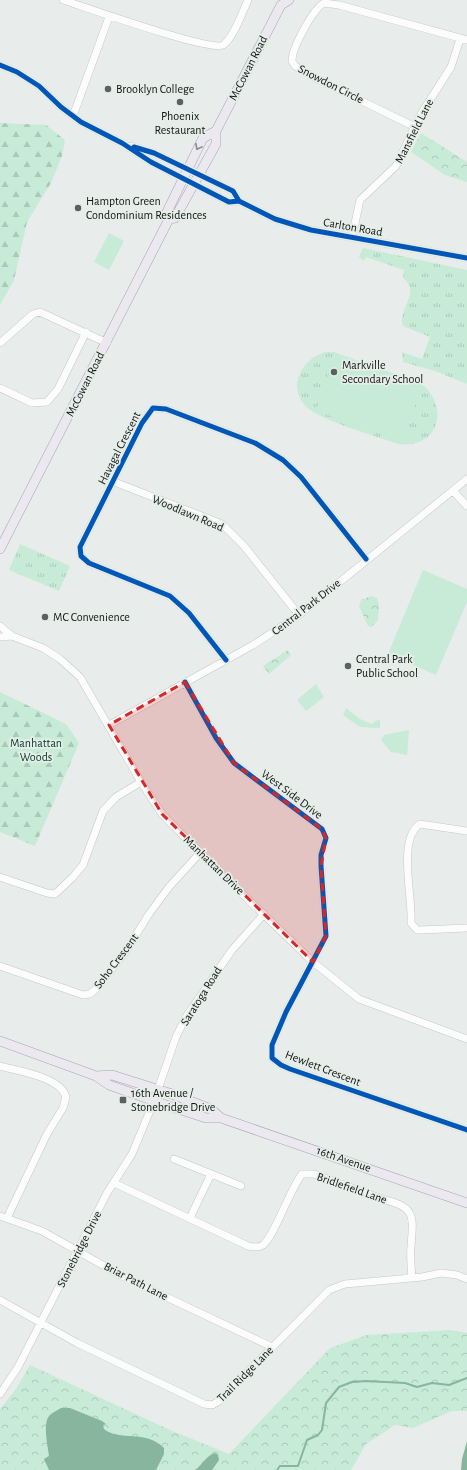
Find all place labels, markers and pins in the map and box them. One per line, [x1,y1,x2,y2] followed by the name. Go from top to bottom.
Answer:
[116,83,194,96] place label: Brooklyn College
[103,84,113,94] marker: Brooklyn College
[175,97,185,107] marker: Phoenix Restaurant
[155,110,206,136] place label: Phoenix Restaurant
[86,195,207,221] place label: Hampton Green Condominium Residences
[73,203,83,213] marker: Hampton Green Condominium Residences
[342,359,423,386] place label: Markville Secondary School
[329,367,339,377] marker: Markville Secondary School
[53,611,130,623] place label: MC Convenience
[40,612,50,622] marker: MC Convenience
[356,653,418,679] place label: Central Park Public School
[343,661,353,671] marker: Central Park Public School
[131,1087,215,1113] place label: 16th Avenue / Stonebridge Drive
[118,1095,128,1105] marker: 16th Avenue / Stonebridge Drive

